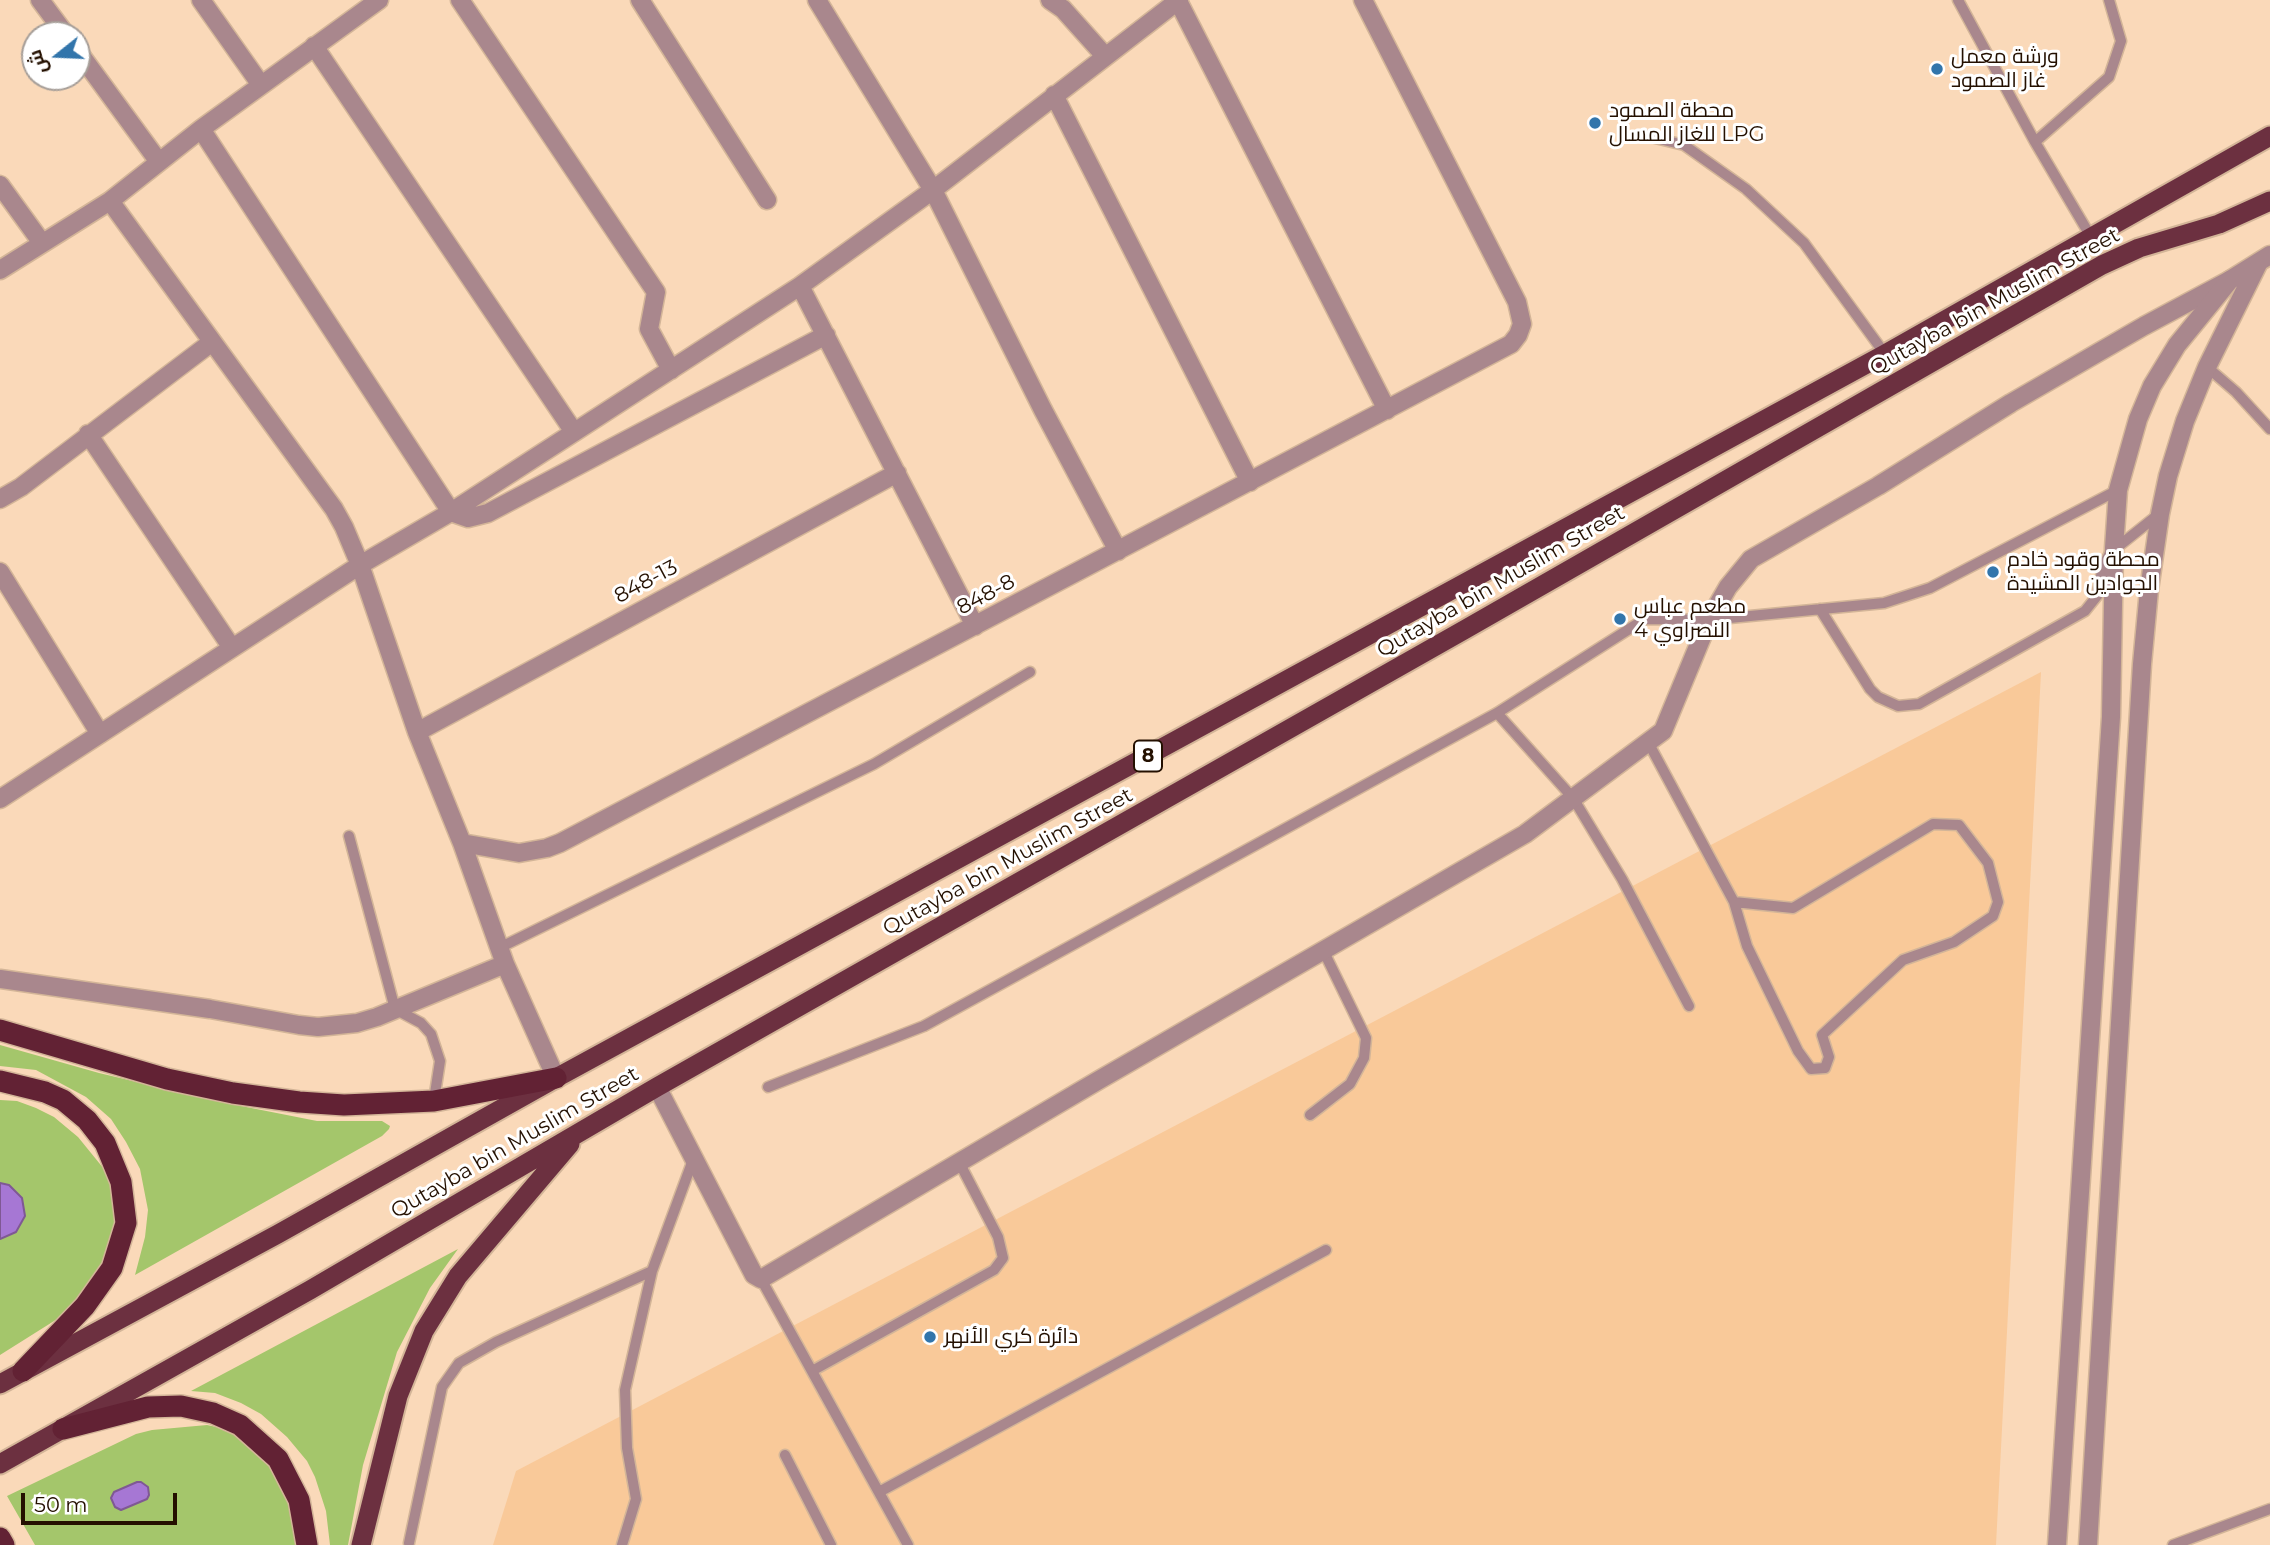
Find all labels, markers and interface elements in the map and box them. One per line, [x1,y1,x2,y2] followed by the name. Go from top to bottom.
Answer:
[21,21,91,91] north arrow
[1951,44,2059,94] place label: ورشة معمل غاز الصمود
[23,47,52,77] text: ش
[1929,61,1945,77] marker: ورشة معمل غاز الصمود
[1609,98,1765,148] place label: محطة الصمود للغاز المسال LPG
[1587,115,1603,131] marker: محطة الصمود للغاز المسال LPG
[1866,223,2124,381] street label: Qutayba bin Muslim Street
[1373,501,1629,663] street label: Qutayba bin Muslim Street
[2007,547,2160,597] place label: محطة وقود خادم الجوادين المشيدة
[610,555,682,609] street label: 848-13
[1985,564,2001,580] marker: محطة وقود خادم الجوادين المشيدة
[953,569,1019,621] street label: 848-8
[1634,594,1746,644] place label: مطعم عباس النصراوي 4
[1612,611,1628,627] marker: مطعم عباس النصراوي 4
[1134,740,1162,772] road number: 8
[879,783,1137,941] street label: Qutayba bin Muslim Street
[387,1062,643,1224] street label: Qutayba bin Muslim Street
[944,1324,1078,1350] place label: دائرة كري الأنهر
[922,1329,938,1345] marker: دائرة كري الأنهر
[24,1478,180,1522] scale bar
[34,1492,88,1517] text: 50 m

